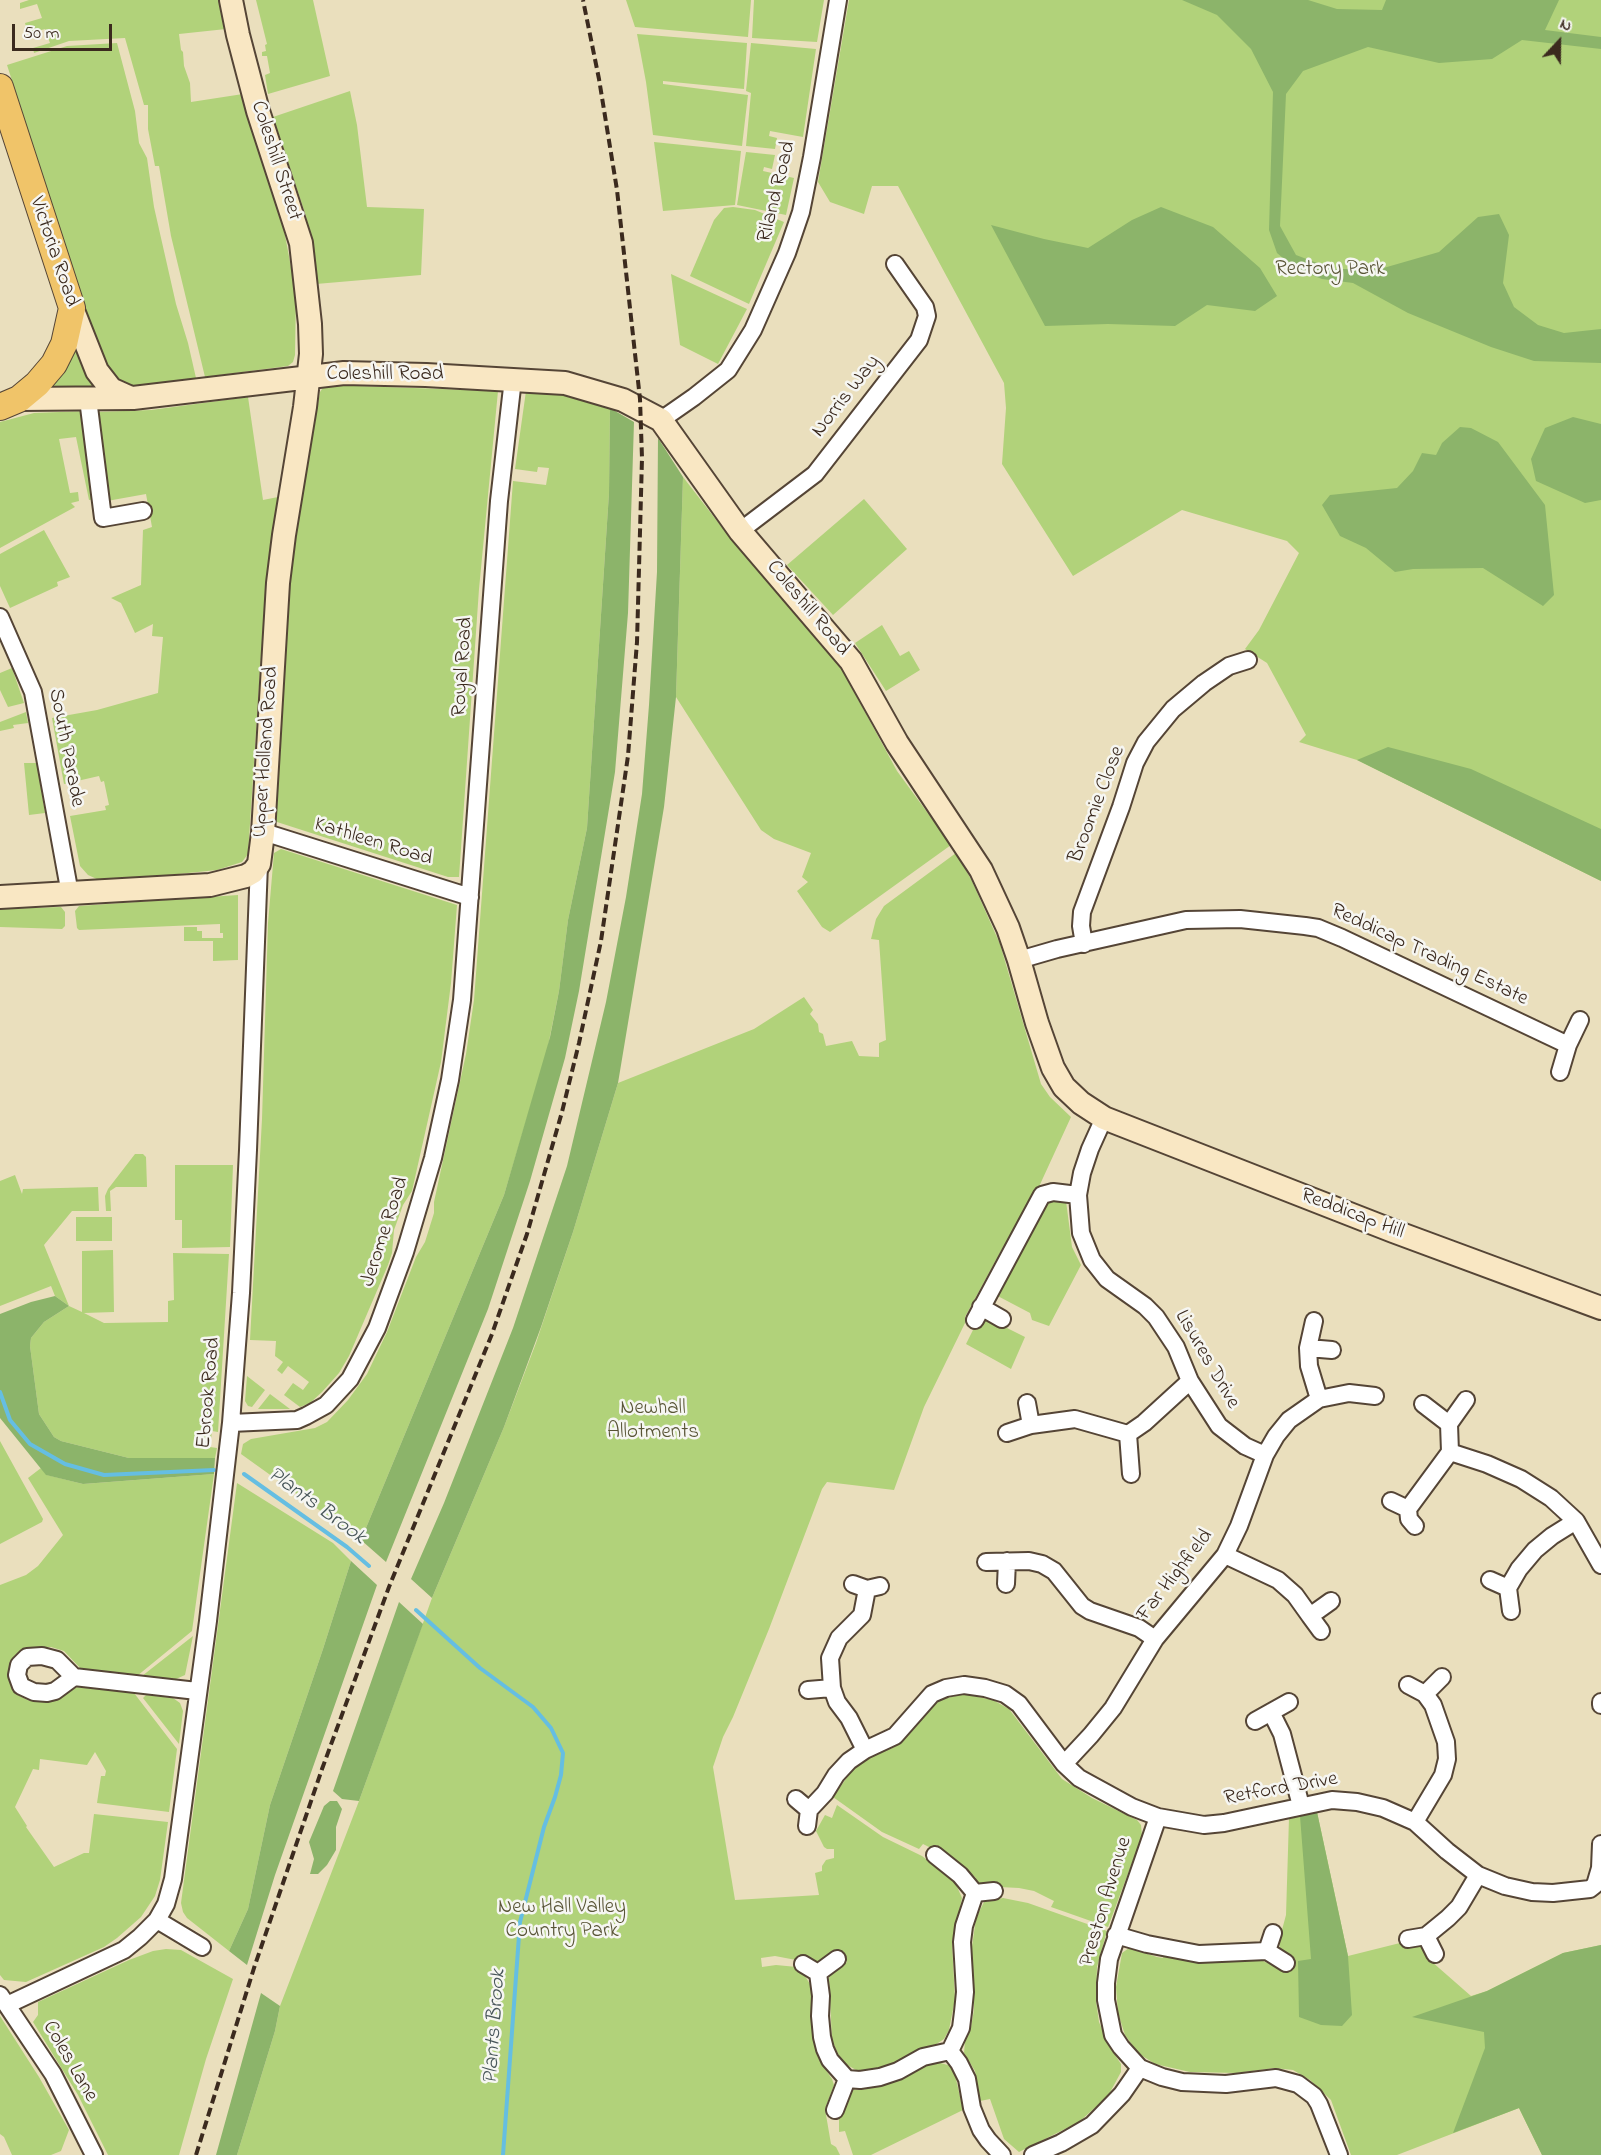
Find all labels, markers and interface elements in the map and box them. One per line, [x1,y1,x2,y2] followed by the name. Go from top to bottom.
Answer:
[15,12,116,50] scale bar
[1529,12,1589,72] north arrow
[1556,12,1575,38] text: N
[23,21,60,47] text: 50 m
[244,98,306,224] street label: Coleshill Street
[753,139,803,245] street label: Riland Road
[22,194,84,310] street label: Victoria Road
[1275,258,1385,284] park label: Rectory Park
[807,351,887,443] street label: Norris Way
[326,363,444,389] street label: Coleshill Road
[760,556,854,662] street label: Coleshill Road
[448,616,480,718] street label: Royal Road
[248,666,286,838] street label: Upper Holland Road
[41,687,89,809] street label: South Parade
[1064,743,1132,867] street label: Broomie Close
[311,813,435,873] street label: Kathleen Road
[1326,899,1532,1013] street label: Reddicap Trading Estate
[356,1174,416,1290] street label: Jerome Road
[1297,1184,1407,1246] street label: Reddicap Hill
[1168,1306,1244,1414] street label: Lisures Drive
[193,1336,227,1450] street label: Ebrook Road
[607,1397,699,1447] park label: Newhall Allotments
[262,1462,370,1552] water label: Plants Brook
[1132,1525,1220,1627] street label: Far Highfield
[1222,1768,1340,1812] street label: Retford Drive
[1075,1834,1139,1970] street label: Preston Avenue
[498,1896,626,1946] park label: New Hall Valley Country Park
[479,1969,513,2085] water label: Plants Brook
[36,2017,102,2107] street label: Coles Lane

